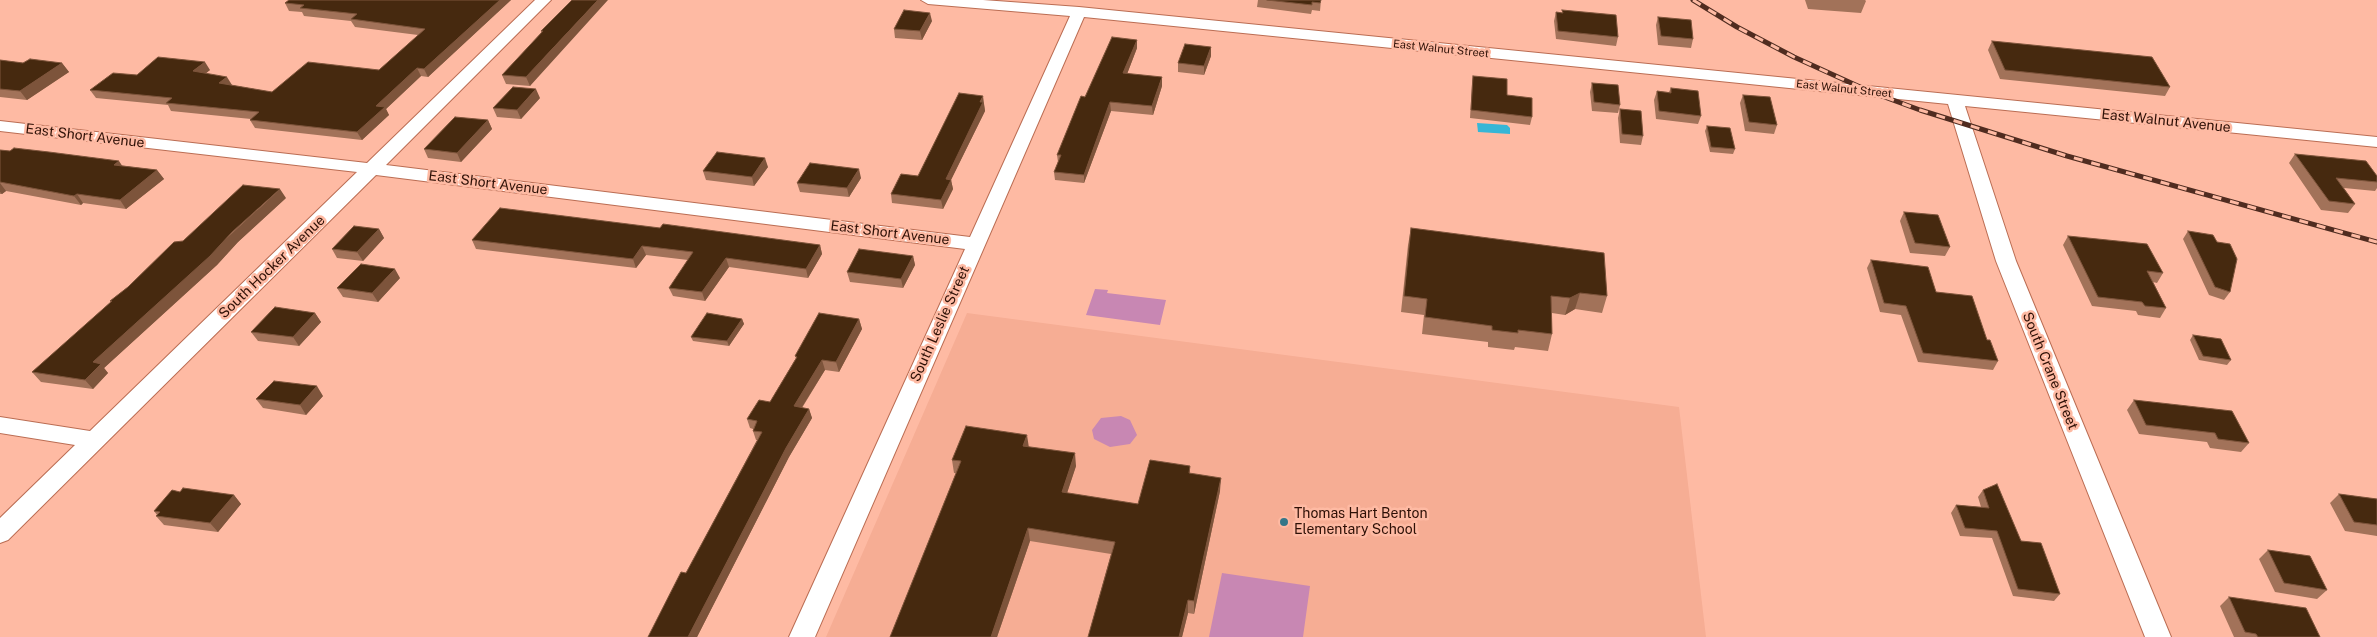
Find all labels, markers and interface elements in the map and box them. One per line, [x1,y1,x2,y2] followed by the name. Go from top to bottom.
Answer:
[1392,37,1490,61] street label: East Walnut Street
[1795,77,1893,101] street label: East Walnut Street
[2101,106,2231,136] street label: East Walnut Avenue
[25,120,145,152] street label: East Short Avenue
[428,167,548,199] street label: East Short Avenue
[216,212,328,322] street label: South Hocker Avenue
[830,217,950,249] street label: East Short Avenue
[907,264,973,384] street label: South Leslie Street
[2019,310,2081,432] street label: South Crane Street
[1294,506,1427,538] place label: Thomas Hart Benton Elementary School
[1278,516,1290,528] marker: Thomas Hart Benton Elementary School

